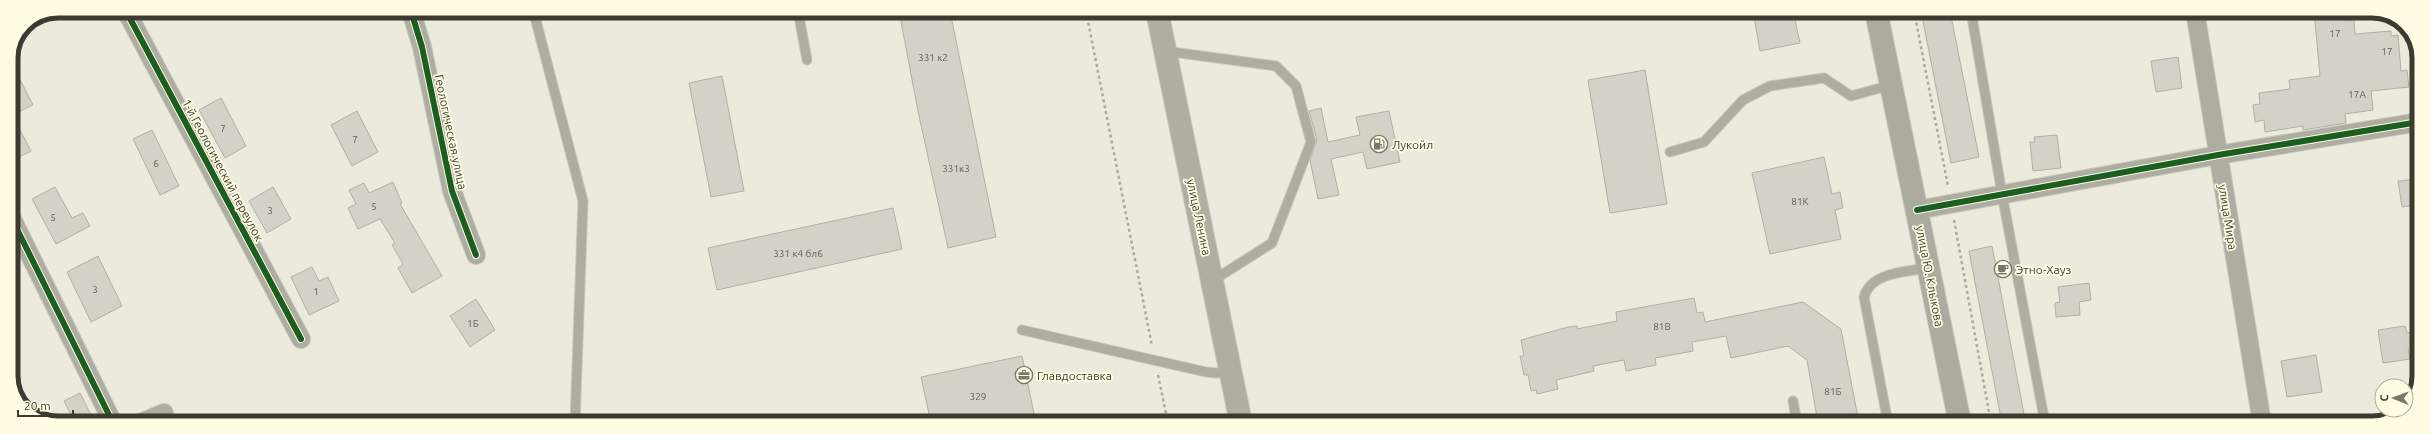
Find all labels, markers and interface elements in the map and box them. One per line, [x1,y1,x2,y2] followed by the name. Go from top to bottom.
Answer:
[2329,28,2341,39] house number: 17
[2381,46,2393,57] house number: 17
[918,52,948,63] house number: 331 к2
[432,73,470,191] street label: Геологическая улица
[2348,89,2366,100] house number: 17А
[180,97,266,243] street label: 1-й Геологический переулок
[220,123,226,134] house number: 7
[352,134,358,145] house number: 7
[1369,134,1389,154] fuel station icon: Лукойл
[1392,138,1433,151] place label: Лукойл
[153,158,159,169] house number: 6
[942,163,970,174] house number: 331к3
[1185,178,1213,256] street label: улица Ленина
[2216,183,2240,251] street label: улица Мира
[1791,196,1809,207] house number: 81К
[371,201,377,212] house number: 5
[267,205,273,216] house number: 3
[50,212,56,223] house number: 5
[1914,224,1946,328] street label: улица Ю. Клыкова
[773,248,823,259] house number: 331 к4 бл6
[1993,259,2013,279] cafe icon: Этно-Хауз
[2016,263,2071,276] place label: Этно-Хауз
[92,284,98,295] house number: 3
[313,286,319,297] house number: 1
[467,318,479,329] house number: 1Б
[1653,321,1671,332] house number: 81В
[1014,365,1034,385] office icon: Главдоставка
[1037,369,1112,382] place label: Главдоставка
[2374,378,2414,418] north arrow
[1824,386,1842,397] house number: 81Б
[970,391,986,402] house number: 329
[18,392,73,418] scale bar
[2378,394,2390,401] text: С
[24,399,51,412] text: 20 m

